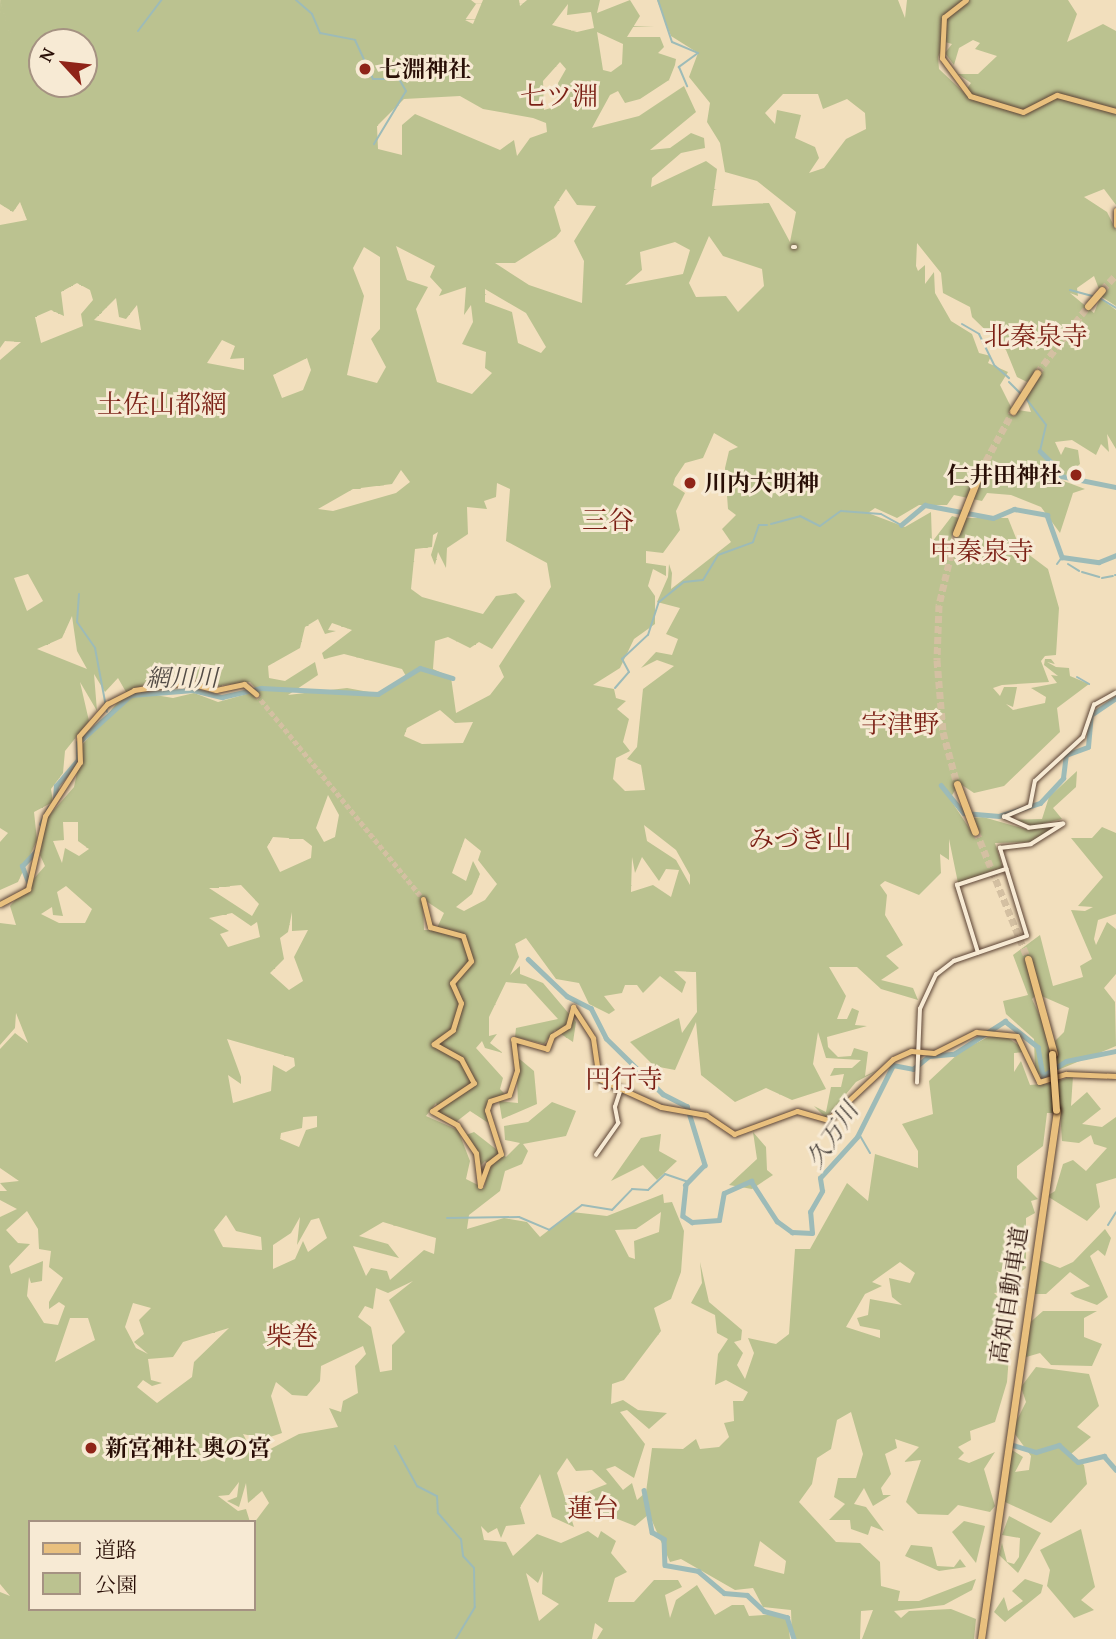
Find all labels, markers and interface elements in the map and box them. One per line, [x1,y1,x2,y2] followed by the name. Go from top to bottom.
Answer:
[28,28,98,98] north arrow
[31,42,61,66] text: N
[379,55,471,83] place label: 七淵神社
[357,61,373,77] marker: 七淵神社
[520,80,598,112] district label: 七ツ淵
[984,320,1088,352] district label: 北秦泉寺
[97,388,227,420] district label: 土佐山都網
[947,461,1062,489] place label: 仁井田神社
[1068,467,1084,483] marker: 仁井田神社
[704,469,819,497] place label: 川内大明神
[682,475,698,491] marker: 川内大明神
[582,504,634,536] district label: 三谷
[930,535,1034,567] district label: 中秦泉寺
[146,664,218,692] water label: 網川川
[861,708,939,740] district label: 宇津野
[748,823,852,855] district label: みづき山
[585,1063,663,1095] district label: 円行寺
[800,1097,864,1173] water label: 久万川
[985,1225,1033,1365] street label: 高知自動車道
[266,1320,318,1352] district label: 柴巻
[105,1434,271,1462] place label: 新宮神社 奥の宮
[83,1440,99,1456] marker: 新宮神社 奥の宮
[567,1492,619,1524] district label: 蓮台
[28,1520,256,1611] legend
[95,1534,137,1565] text: 道路
[95,1569,137,1600] text: 公園

